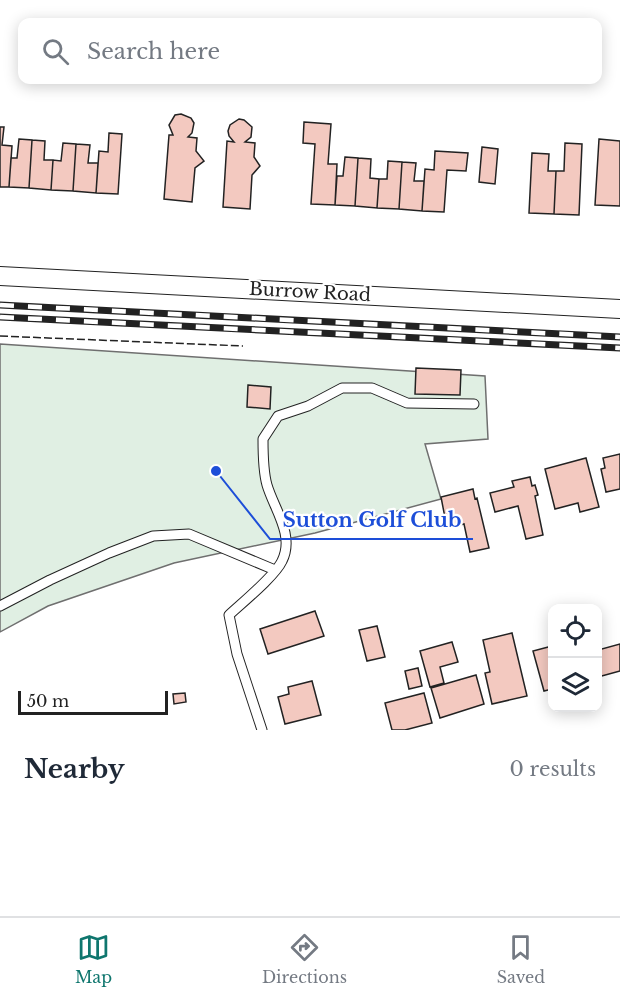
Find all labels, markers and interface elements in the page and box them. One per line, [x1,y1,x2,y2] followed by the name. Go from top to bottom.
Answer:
[18,18,602,84] search box
[39,35,72,68] icon: search
[87,38,220,65] text: Search here
[248,278,372,306] street label: Burrow Road
[270,501,473,539] callout: Sutton Golf Club
[283,508,461,532] text: Sutton Golf Club
[548,604,602,712] map controls
[548,604,602,658] button: locate
[548,658,602,712] button: layers
[18,688,168,716] scale bar
[27,691,69,711] text: 50 m
[24,753,125,785] text: Nearby
[510,757,596,781] text: 0 results
[75,931,112,987] tab: Map
[262,931,347,987] tab: Directions
[497,931,545,987] tab: Saved

